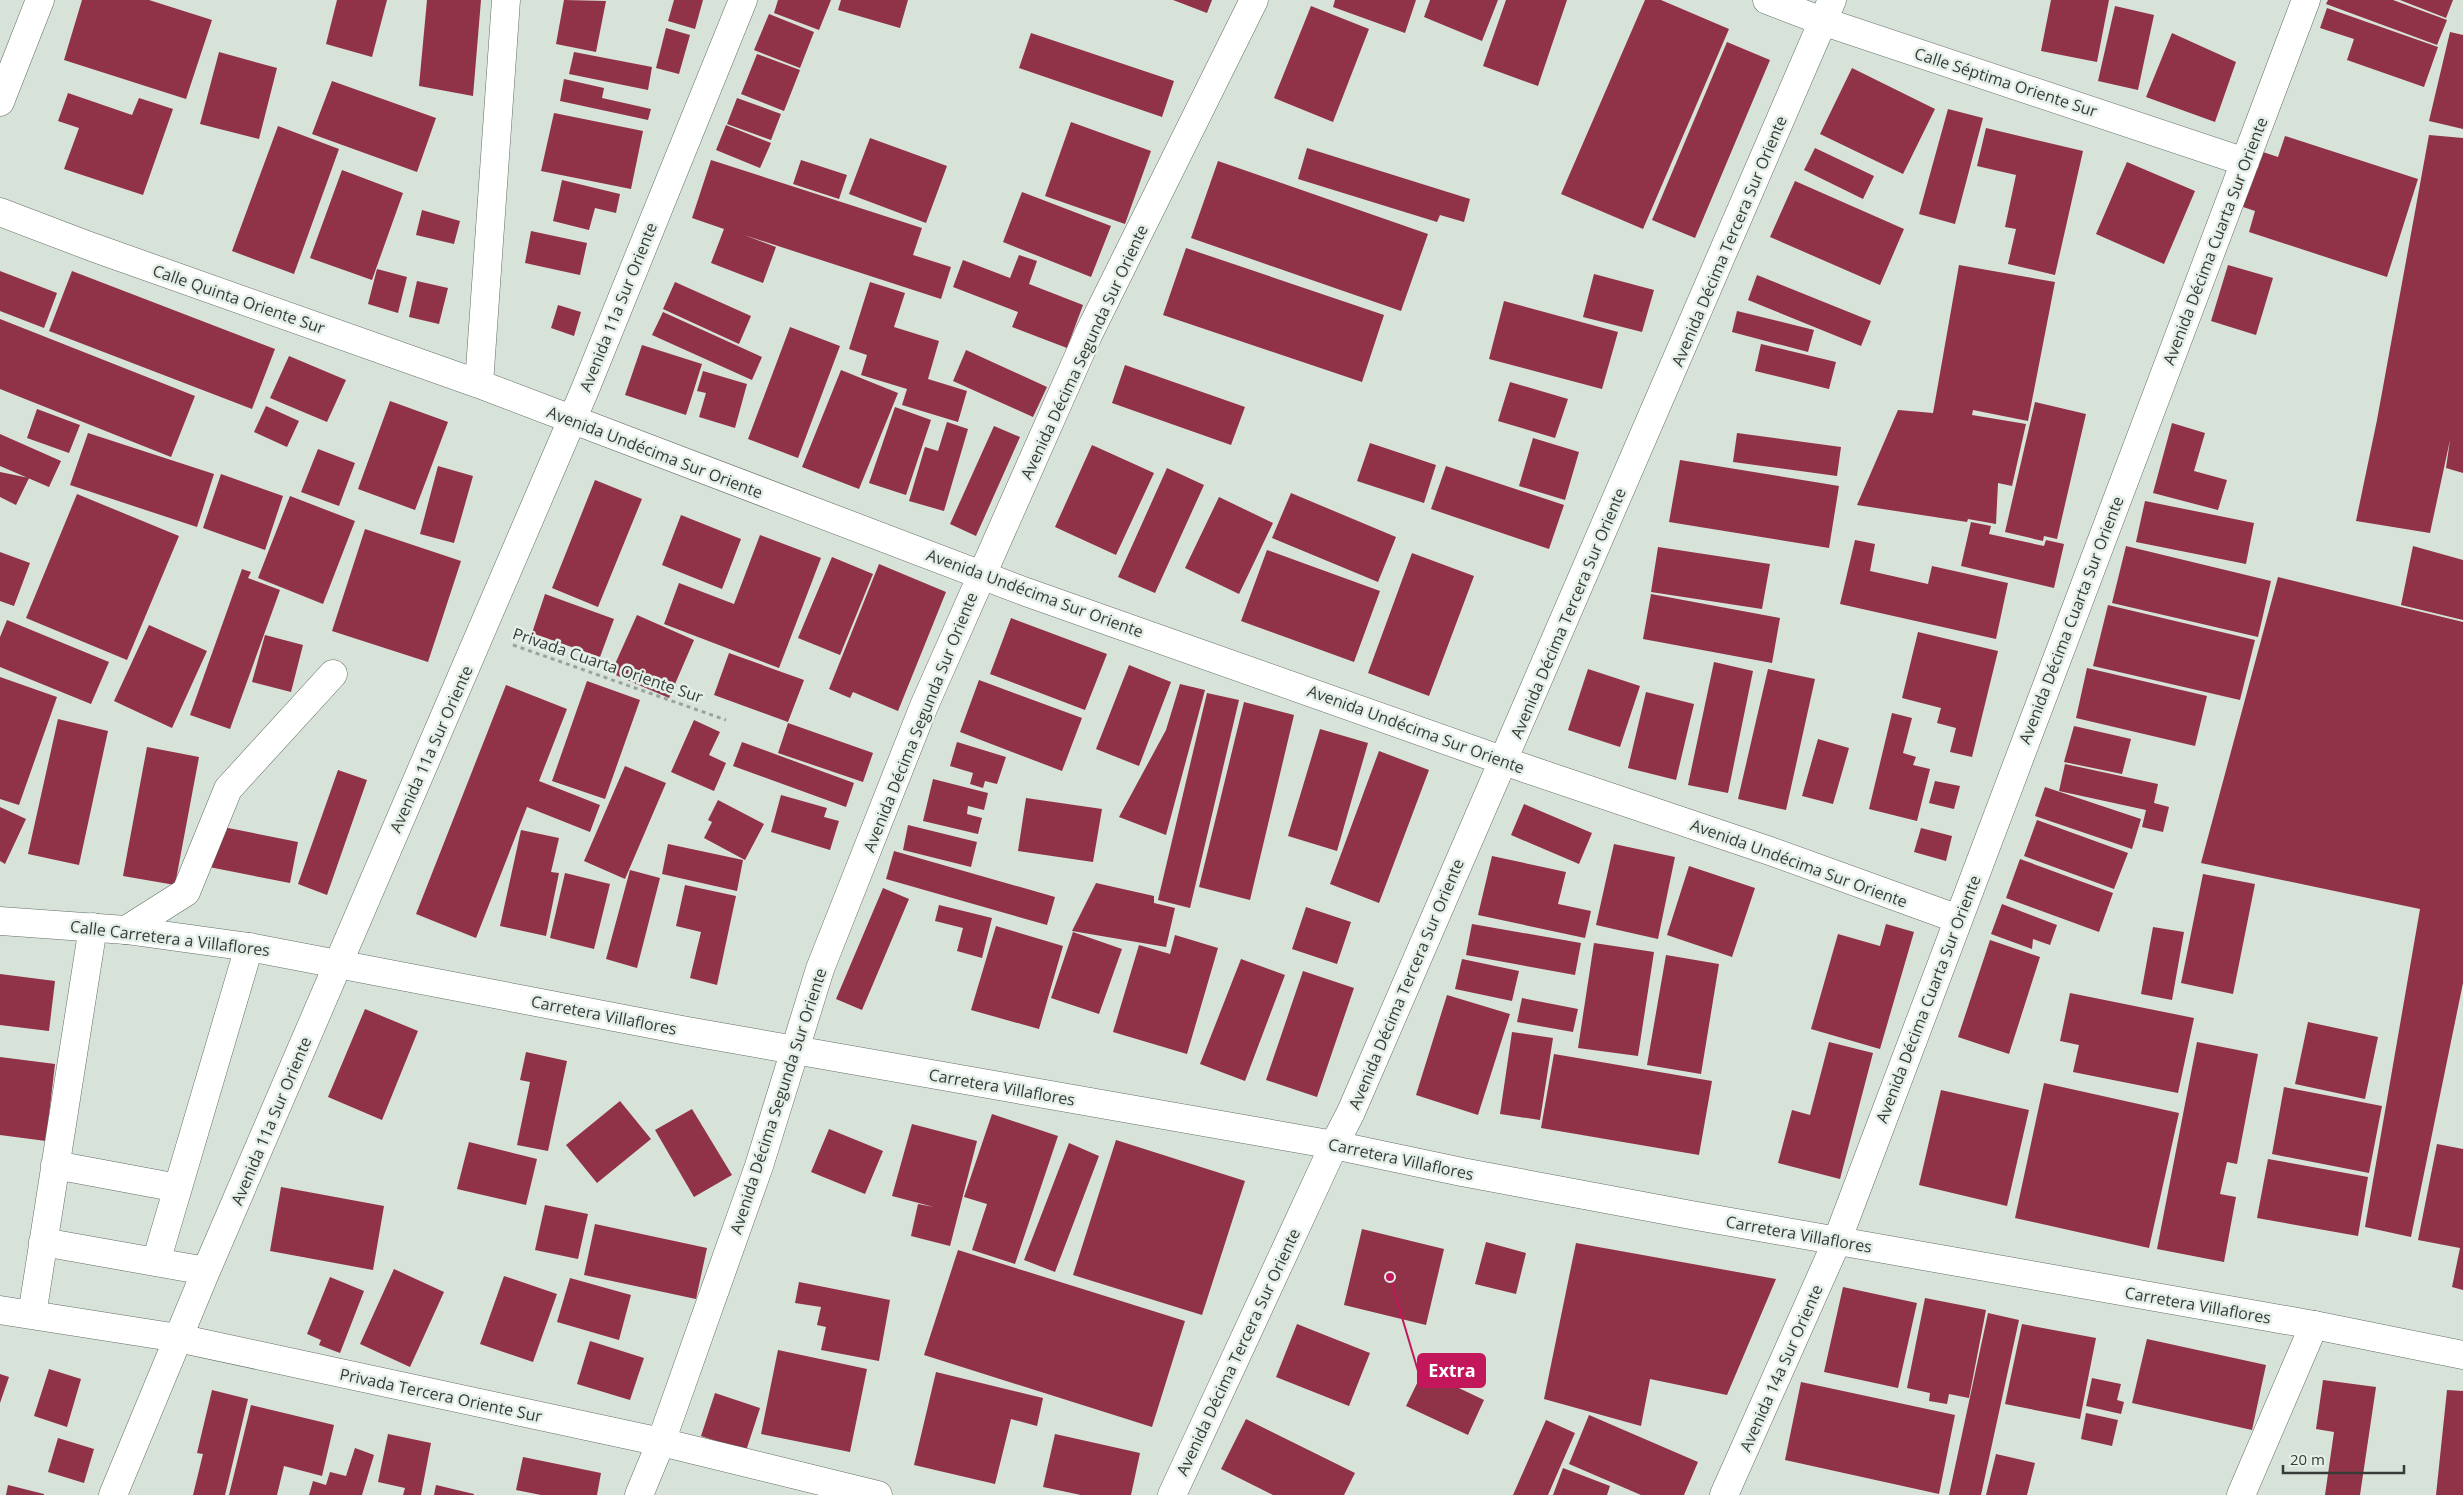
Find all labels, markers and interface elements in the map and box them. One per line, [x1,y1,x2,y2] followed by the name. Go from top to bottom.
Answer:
[1912,42,2101,122] street label: Calle Séptima Oriente Sur
[1666,112,1792,370] street label: Avenida Décima Tercera Sur Oriente
[2157,114,2273,368] street label: Avenida Décima Cuarta Sur Oriente
[574,219,662,395] street label: Avenida 11a Sur Oriente
[1015,221,1153,483] street label: Avenida Décima Segunda Sur Oriente
[150,259,329,339] street label: Calle Quinta Oriente Sur
[544,401,766,503] street label: Avenida Undécima Sur Oriente
[1505,484,1631,742] street label: Avenida Décima Tercera Sur Oriente
[2013,493,2129,747] street label: Avenida Décima Cuarta Sur Oriente
[923,543,1147,643] street label: Avenida Undécima Sur Oriente
[858,589,982,855] street label: Avenida Décima Segunda Sur Oriente
[510,622,706,708] street label: Privada Cuarta Oriente Sur
[384,662,478,836] street label: Avenida 11a Sur Oriente
[1304,679,1528,779] street label: Avenida Undécima Sur Oriente
[1687,813,1911,913] street label: Avenida Undécima Sur Oriente
[1343,855,1469,1113] street label: Avenida Décima Tercera Sur Oriente
[1870,872,1986,1126] street label: Avenida Décima Cuarta Sur Oriente
[69,915,271,961] street label: Calle Carretera a Villaflores
[724,965,832,1237] street label: Avenida Décima Segunda Sur Oriente
[529,990,679,1040] street label: Carretera Villaflores
[226,1033,316,1209] street label: Avenida 11a Sur Oriente
[927,1063,1077,1111] street label: Carretera Villaflores
[1326,1133,1476,1185] street label: Carretera Villaflores
[1724,1210,1874,1258] street label: Carretera Villaflores
[1171,1225,1305,1479] street label: Avenida Décima Tercera Sur Oriente
[1734,1281,1828,1455] street label: Avenida 14a Sur Oriente
[2123,1281,2273,1329] street label: Carretera Villaflores
[1418,1354,1485,1387] callout: Extra
[1428,1358,1476,1382] text: Extra
[338,1363,545,1427] street label: Privada Tercera Oriente Sur
[2283,1442,2404,1474] scale bar
[2290,1449,2325,1469] text: 20 m

